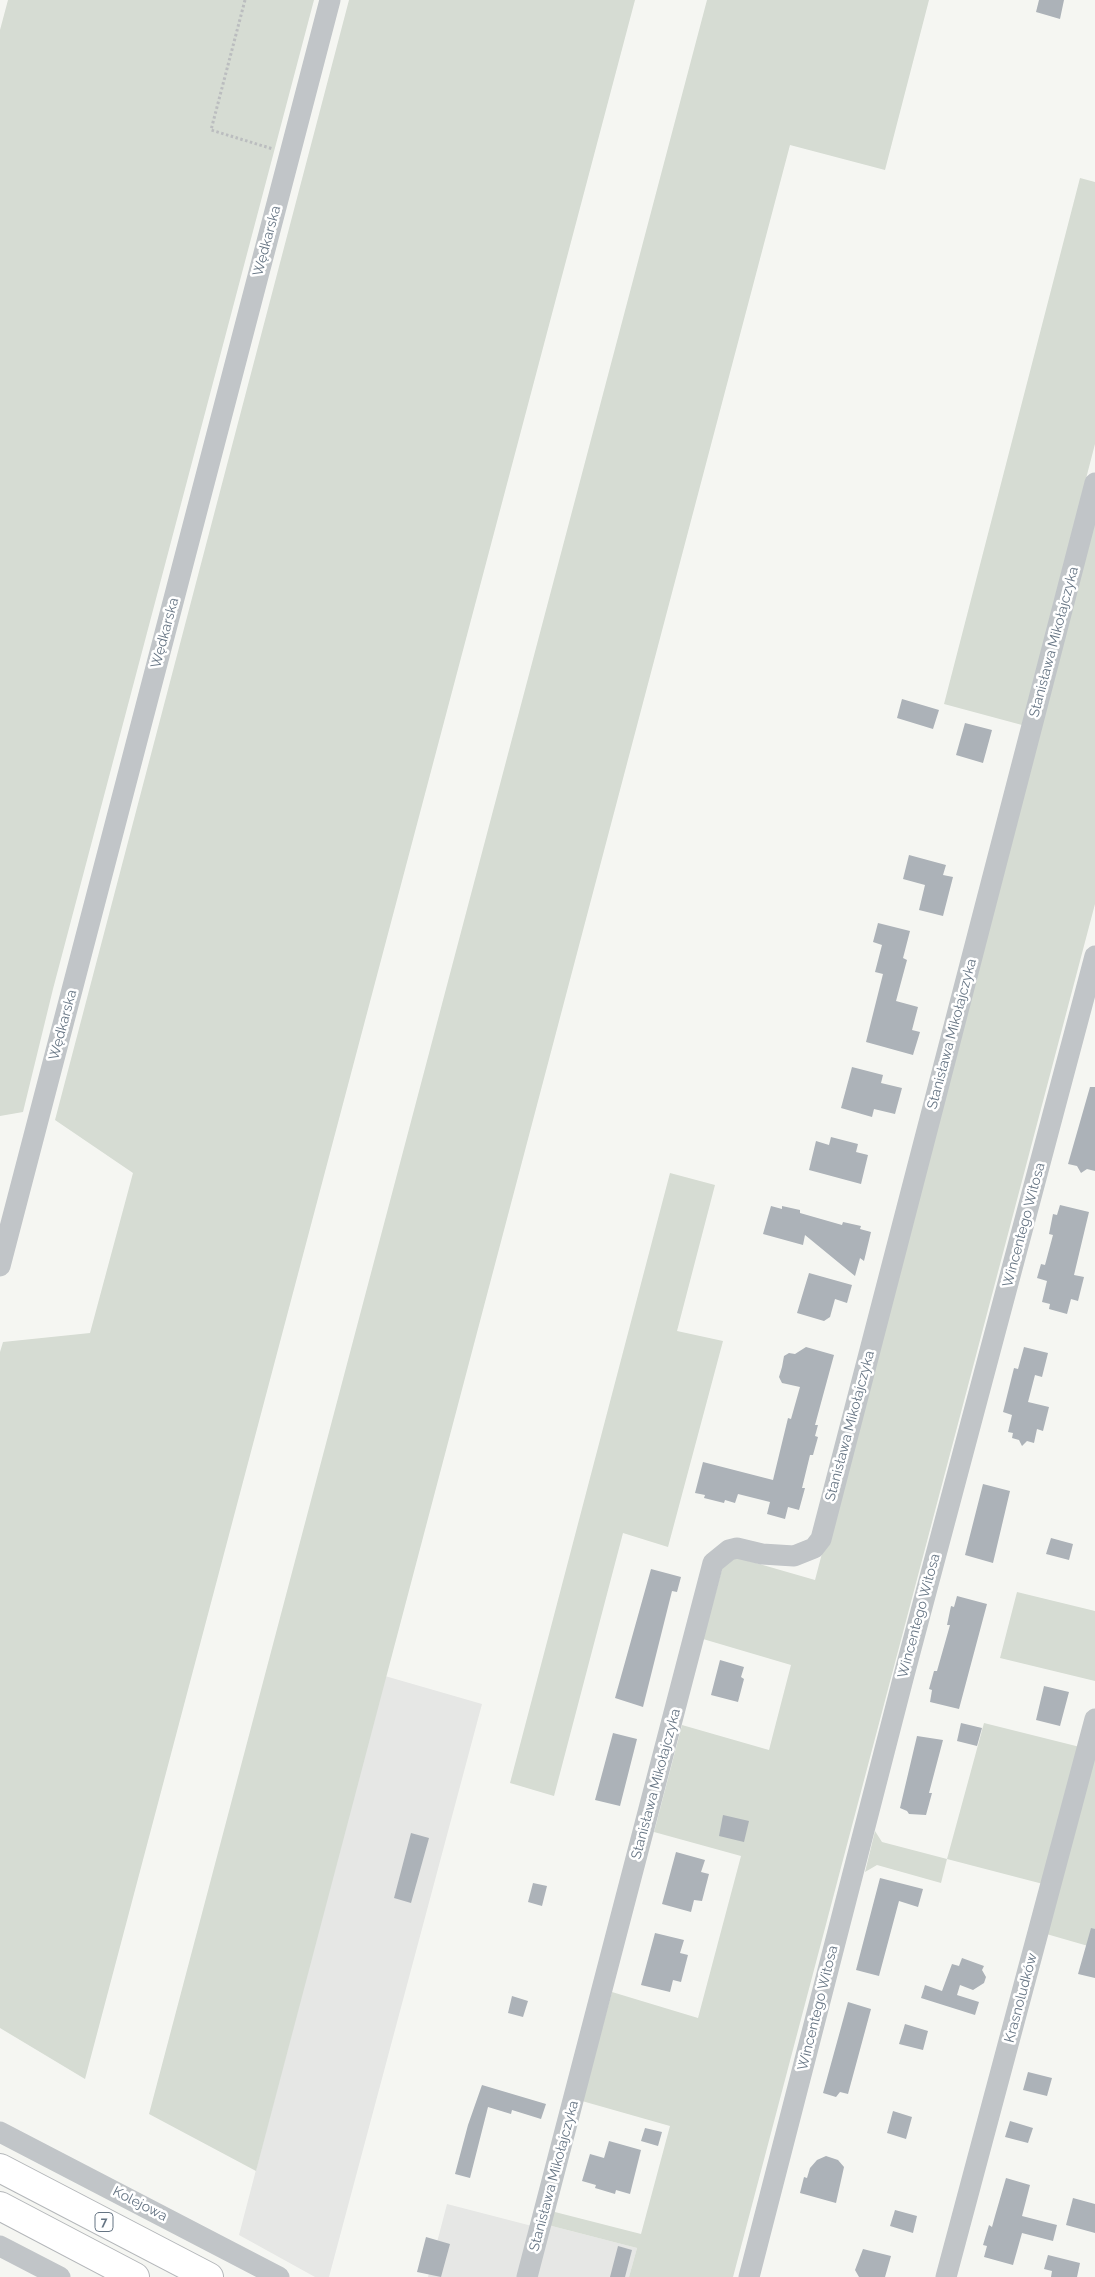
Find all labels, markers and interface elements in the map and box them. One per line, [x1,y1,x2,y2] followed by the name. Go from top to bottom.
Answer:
[250,204,284,278] street label: Wędkarska
[1026,565,1082,719] street label: Stanisława Mikołajczyka
[148,596,182,670] street label: Wędkarska
[924,957,980,1111] street label: Stanisława Mikołajczyka
[46,988,80,1062] street label: Wędkarska
[999,1161,1049,1289] street label: Wincentego Witosa
[822,1349,878,1503] street label: Stanisława Mikołajczyka
[894,1552,944,1680] street label: Wincentego Witosa
[628,1707,684,1861] street label: Stanisława Mikołajczyka
[794,1944,842,2072] street label: Wincentego Witosa
[1001,1951,1041,2045] street label: Krasnoludków
[526,2099,582,2253] street label: Stanisława Mikołajczyka
[110,2183,170,2225] street label: Kolejowa
[95,2212,113,2232] road number: 7

